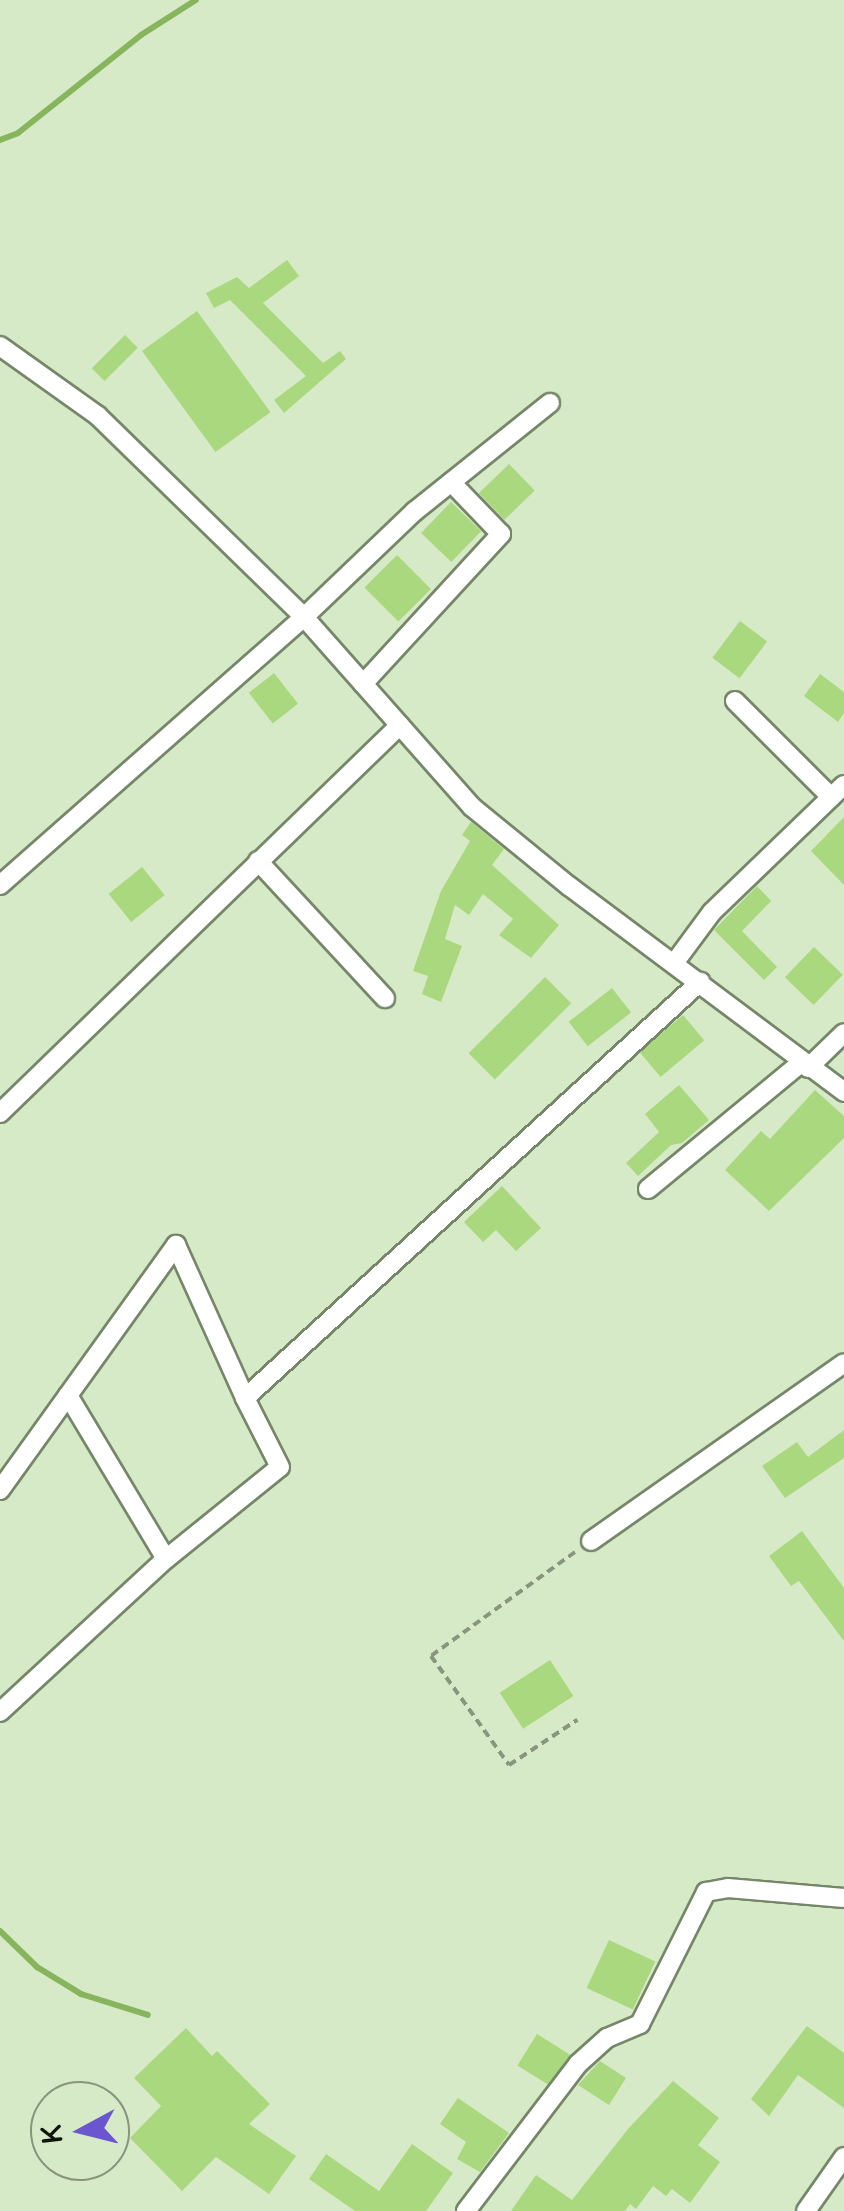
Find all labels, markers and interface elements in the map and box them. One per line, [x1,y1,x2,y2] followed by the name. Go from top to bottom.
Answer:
[30,2081,130,2181] north arrow
[34,2123,70,2146] text: K

